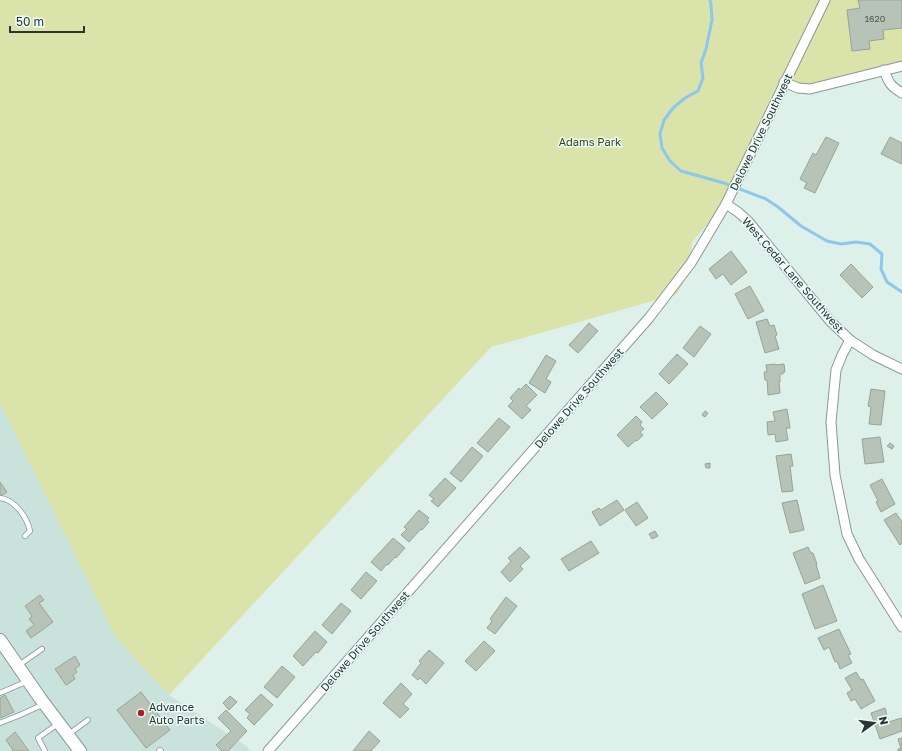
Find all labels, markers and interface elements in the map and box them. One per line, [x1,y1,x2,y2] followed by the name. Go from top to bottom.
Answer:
[10,8,84,34] scale bar
[865,13,886,24] house number: 1620
[16,14,44,29] text: 50 m
[727,71,795,192] street label: Delowe Drive Southwest
[559,135,621,148] park label: Adams Park
[740,214,847,335] street label: West Cedar Lane Southwest
[532,345,626,450] street label: Delowe Drive Southwest
[318,588,412,693] street label: Delowe Drive Southwest
[149,700,205,726] place label: Advance Auto Parts
[854,703,894,743] north arrow
[136,708,146,718] marker: Advance Auto Parts
[877,715,892,726] text: N

